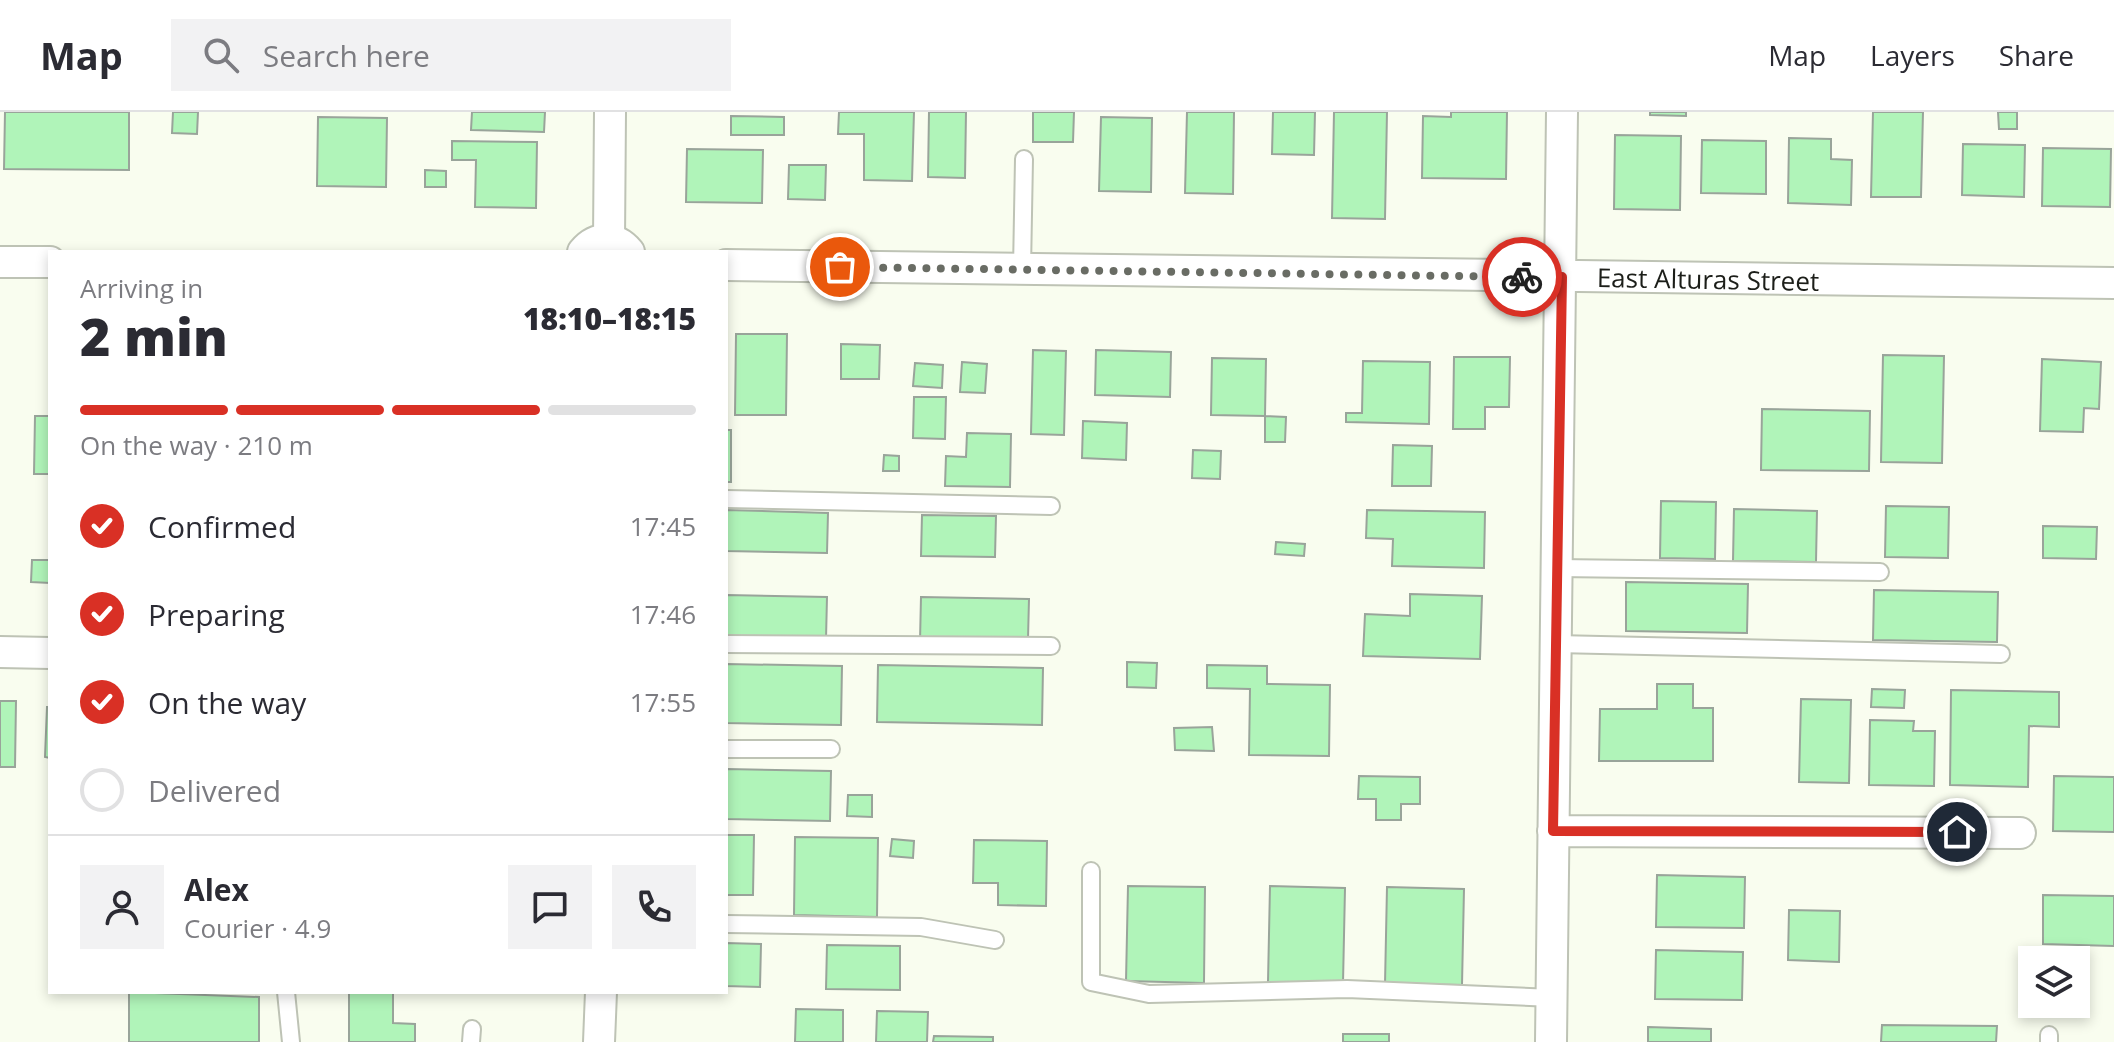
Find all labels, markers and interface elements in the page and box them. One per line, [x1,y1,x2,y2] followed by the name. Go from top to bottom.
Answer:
[171,19,731,91] search box
[40,29,123,81] text: Map
[199,33,243,77] icon: search
[263,35,430,76] text: Search here
[1768,36,1826,74] text: Map
[1870,36,1955,74] text: Layers
[1999,36,2074,74] text: Share
[806,233,874,301] pin
[1482,237,1562,317] courier
[818,245,862,289] icon: bag
[1500,255,1544,299] icon: bike
[1597,259,1819,299] street label: East Alturas Street
[80,270,203,306] text: Arriving in
[523,298,696,339] text: 18:10–18:15
[80,300,228,371] text: 2 min
[80,427,313,463] text: On the way · 210 m
[80,504,124,548] icon: check
[148,506,296,547] text: Confirmed
[630,508,696,544] text: 17:45
[80,592,124,636] icon: check
[148,594,285,635] text: Preparing
[630,596,696,632] text: 17:46
[80,680,124,724] icon: check
[148,682,306,723] text: On the way
[630,684,696,720] text: 17:55
[148,770,281,811] text: Delivered
[1923,798,1991,866] pin
[1935,810,1979,854] icon: home
[80,865,164,949] button: person
[508,865,592,949] button: chat
[612,865,696,949] button: phone
[184,869,249,910] text: Alex
[184,910,331,946] text: Courier · 4.9
[2018,946,2090,1018] map controls
[2018,946,2090,1018] button: layers

